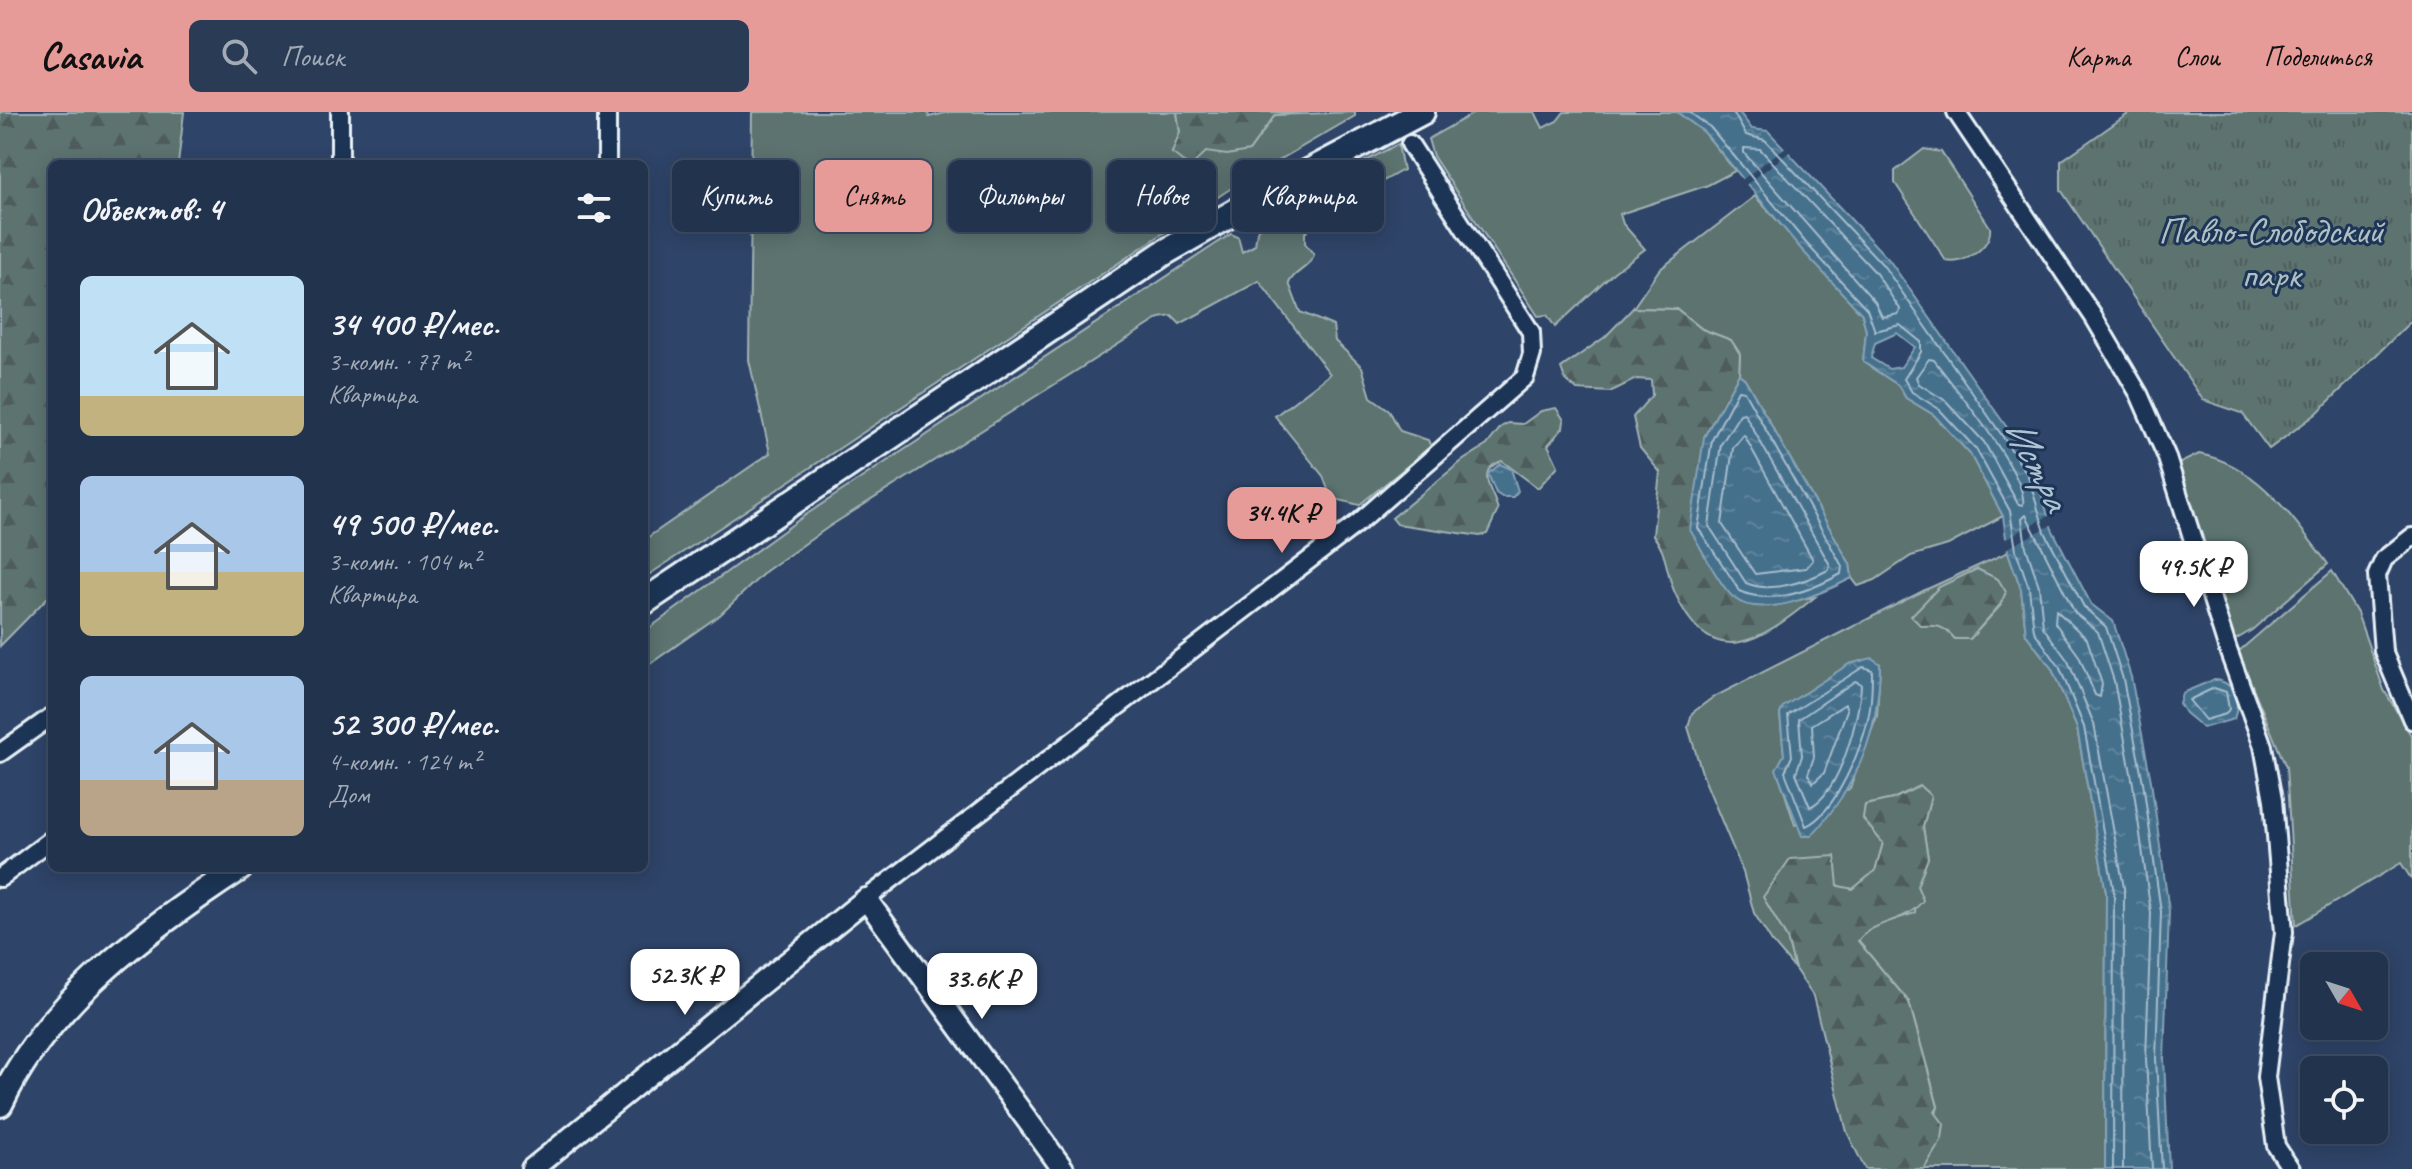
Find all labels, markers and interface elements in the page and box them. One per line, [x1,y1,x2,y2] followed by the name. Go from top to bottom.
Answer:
[189,20,749,92] search box
[40,33,141,80] text: Casavia
[217,34,261,78] icon: search
[281,37,344,75] text: Поиск
[2067,39,2131,74] text: Карта
[2175,39,2220,74] text: Слои
[2264,39,2372,74] text: Поделиться
[672,160,799,232] chip: Купить
[815,160,932,232] chip: Снять
[948,160,1091,232] chip: Фильтры
[1107,160,1216,232] chip: Новое
[1232,160,1384,232] chip: Квартира
[572,186,616,230] icon: filters
[80,187,222,230] text: Объектов: 4
[2158,207,2386,298] park label: Павло-Слободский парк
[328,302,499,345] text: 34 400 ₽/мес.
[144,308,240,404] icon: home
[328,345,468,378] text: 3-комн. · 77 m²
[328,378,417,411] text: Квартира
[1993,410,2083,521] water label: Истра
[1208,487,1356,555] pin: 34.4K ₽
[1245,496,1319,529] text: 34.4K ₽
[328,502,498,545] text: 49 500 ₽/мес.
[144,508,240,604] icon: home
[2120,541,2268,609] pin: 49.5K ₽
[328,545,480,578] text: 3-комн. · 104 m²
[2158,550,2230,583] text: 49.5K ₽
[328,578,417,611] text: Квартира
[328,702,499,745] text: 52 300 ₽/мес.
[144,708,240,804] icon: home
[328,745,480,778] text: 4-комн. · 124 m²
[328,778,370,811] text: Дом
[611,949,759,1017] pin: 52.3K ₽
[2300,952,2388,1040] north arrow
[2300,952,2388,1144] map controls
[908,953,1056,1021] pin: 33.6K ₽
[649,958,721,991] text: 52.3K ₽
[945,962,1019,995] text: 33.6K ₽
[2300,1056,2388,1144] button: locate

